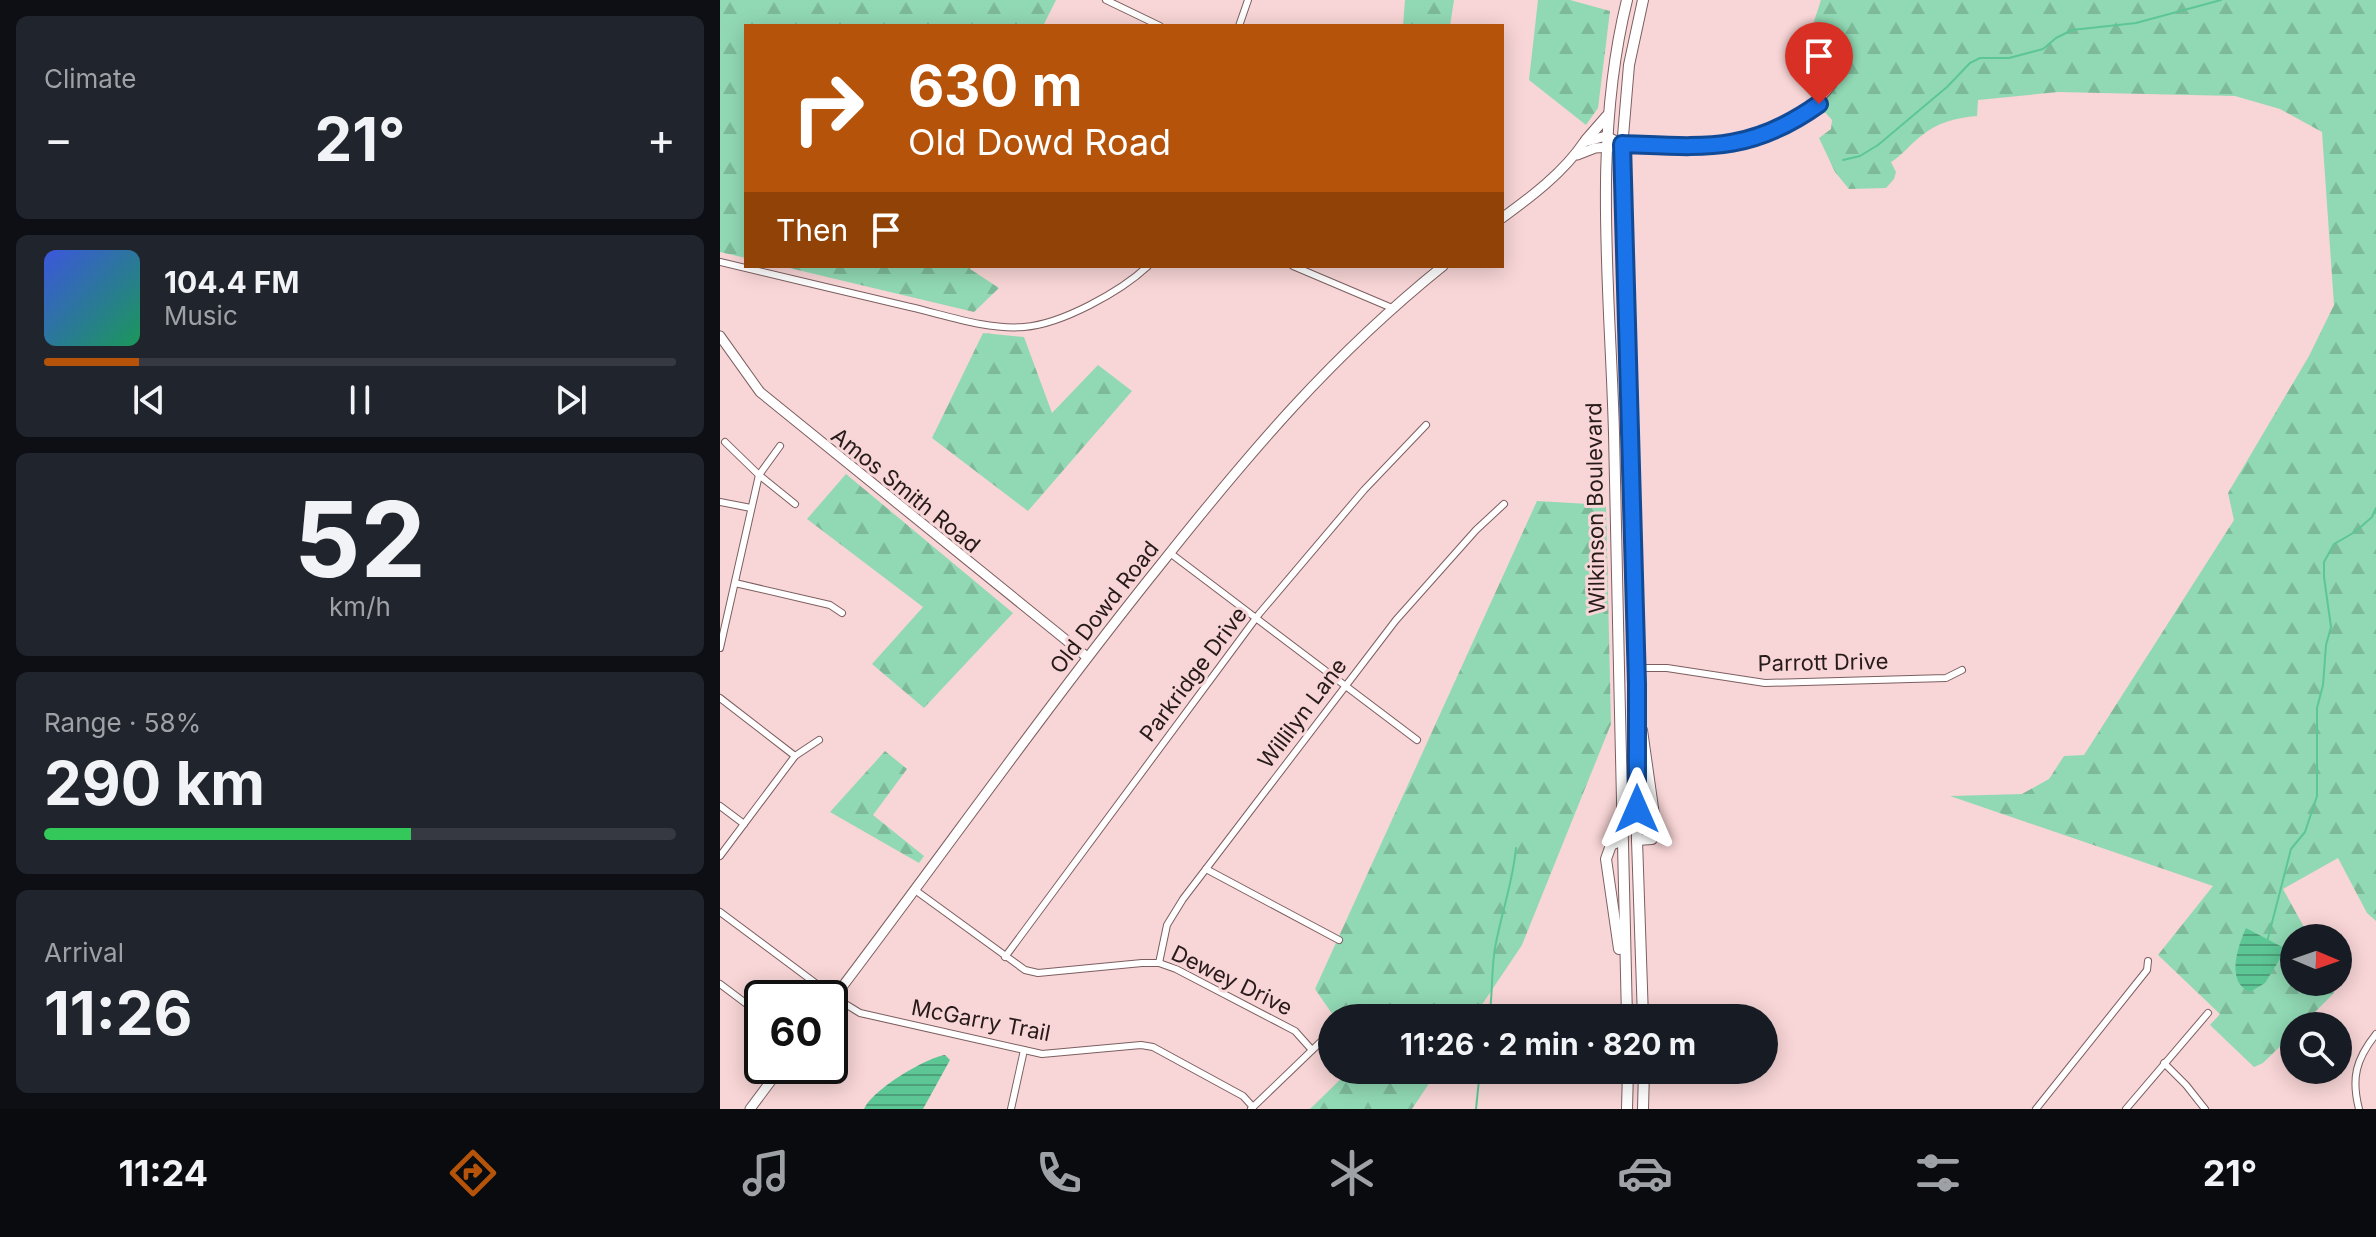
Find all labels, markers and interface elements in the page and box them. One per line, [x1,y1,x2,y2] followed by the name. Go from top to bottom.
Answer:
[1785,22,1853,104] pin
[1797,34,1841,78] icon: arrive
[908,52,1083,120] text: 630 m
[776,56,880,160] icon: right
[44,63,136,94] text: Climate
[314,103,406,175] text: 21°
[44,112,73,166] text: −
[647,112,676,166] text: +
[908,120,1171,164] text: Old Dowd Road
[864,208,908,252] icon: arrive
[776,212,848,248] text: Then
[164,264,299,300] text: 104.4 FM
[164,300,238,331] text: Music
[127,378,171,422] icon: previous
[338,378,382,422] icon: pause
[549,378,593,422] icon: next
[1580,402,1610,614] street label: Wilkinson Boulevard
[826,422,986,558] street label: Amos Smith Road
[294,476,426,602] text: 52
[1044,536,1164,678] street label: Old Dowd Road
[329,591,391,622] text: km/h
[1134,602,1252,746] street label: Parkridge Drive
[1757,648,1889,676] street label: Parrott Drive
[1252,653,1352,773] street label: Willilyn Lane
[44,707,201,738] text: Range · 58%
[44,747,265,819] text: 290 km
[1595,767,1679,851] position arrow
[2280,924,2352,996] north arrow
[2280,924,2352,1084] map controls
[44,937,124,968] text: Arrival
[1167,940,1297,1020] street label: Dewey Drive
[44,977,193,1049] text: 11:26
[744,980,848,1084] speed limit sign: 60
[909,994,1053,1046] street label: McGarry Trail
[2280,1012,2352,1084] button: search
[1400,1026,1696,1062] text: 11:26 · 2 min · 820 m
[445,1145,501,1201] icon: directions
[738,1145,794,1201] icon: music
[1031,1145,1087,1201] icon: phone
[1324,1145,1380,1201] icon: climate
[1617,1145,1673,1201] icon: car
[1910,1145,1966,1201] icon: filters
[118,1151,208,1195] text: 11:24
[2203,1151,2257,1195] text: 21°

